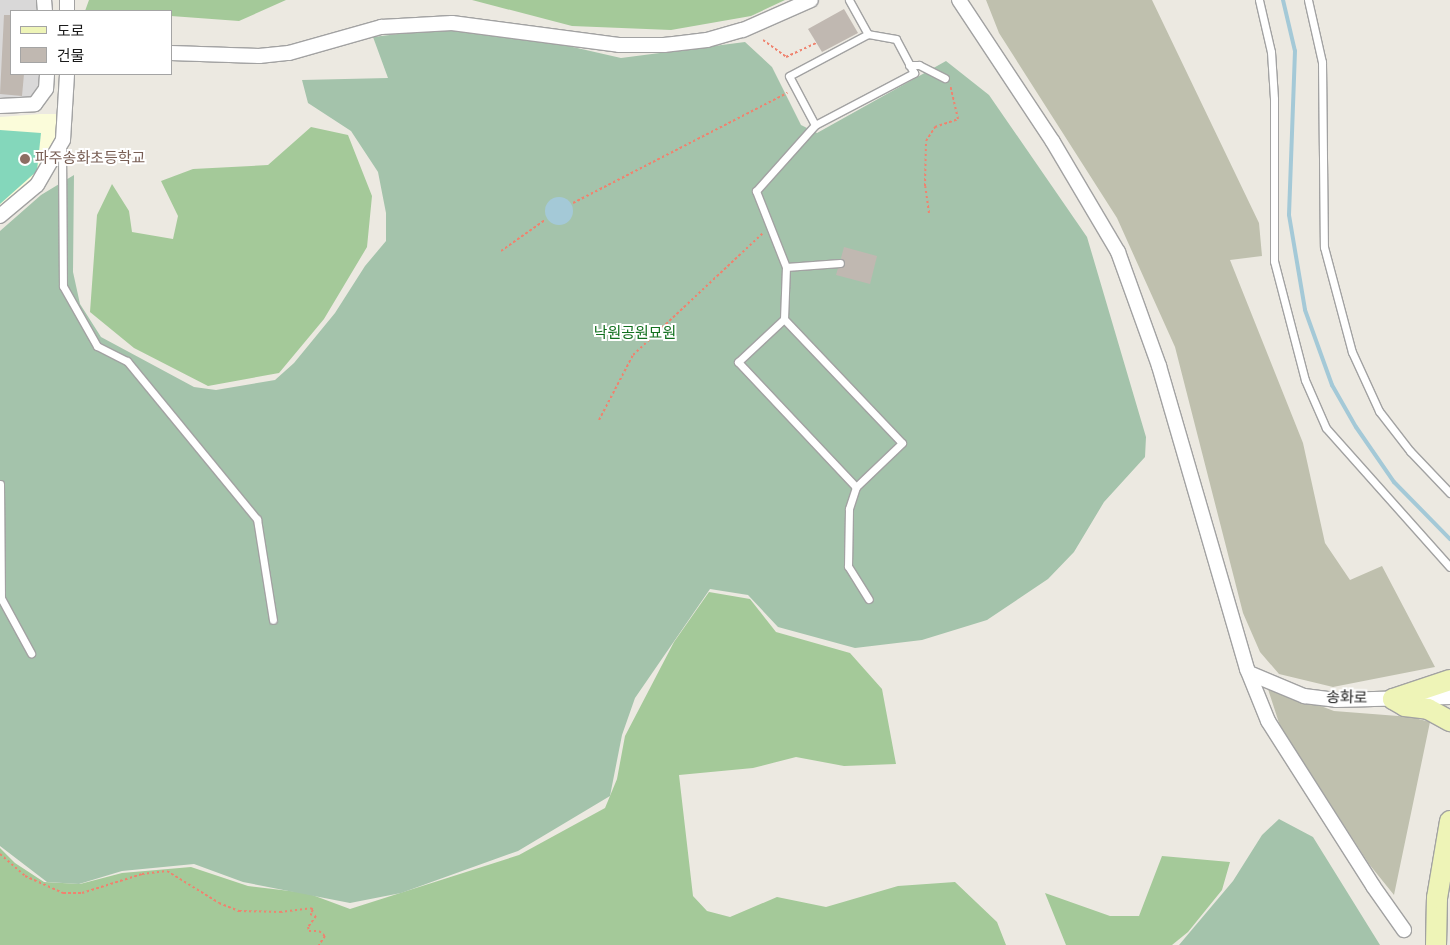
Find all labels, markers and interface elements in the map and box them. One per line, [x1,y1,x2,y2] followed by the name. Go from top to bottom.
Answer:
[10,10,172,75] legend
[57,22,85,40] text: 도로
[57,47,85,65] text: 건물
[35,150,145,168] place label: 파주송화초등학교
[19,153,31,165] marker: 파주송화초등학교
[594,325,676,343] park label: 낙원공원묘원
[1326,689,1368,707] street label: 송화로

